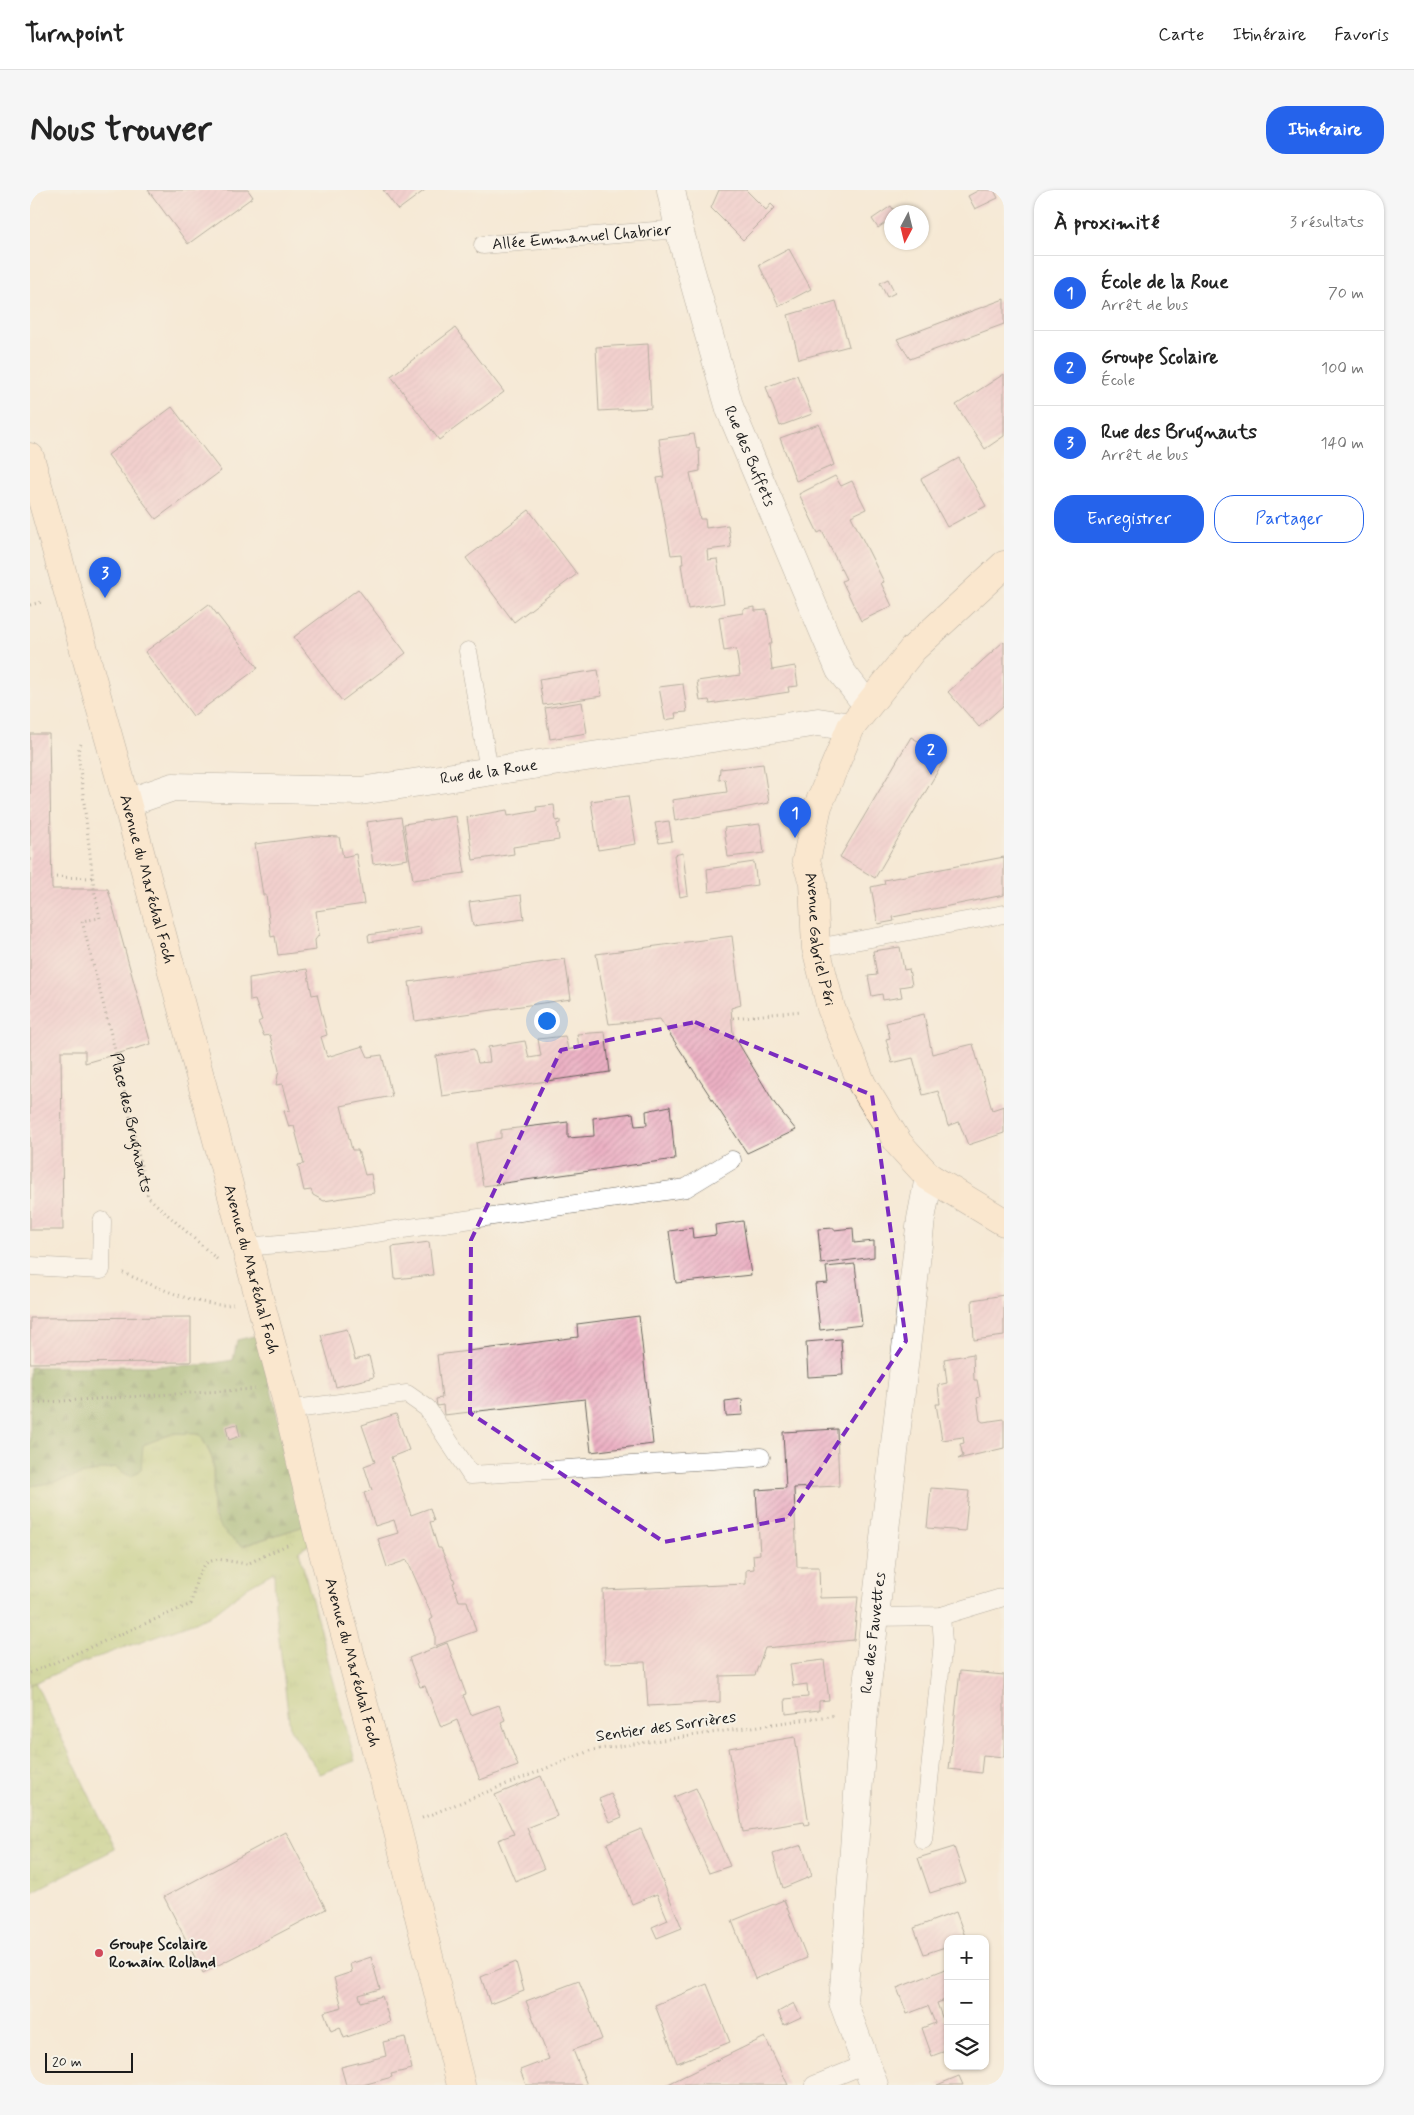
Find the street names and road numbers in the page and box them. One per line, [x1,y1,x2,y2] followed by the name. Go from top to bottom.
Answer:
[491,219,673,255] street label: Allée Emmanuel Chabrier
[719,402,780,510] street label: Rue des Buffets
[439,754,539,789] street label: Rue de la Roue
[115,792,180,966] street label: Avenue du Maréchal Foch
[800,869,841,1008] street label: Avenue Gabriel Péri
[106,1051,157,1195] street label: Place des Brugnauts
[219,1182,284,1356] street label: Avenue du Maréchal Foch
[856,1571,891,1695] street label: Rue des Fauvettes
[320,1576,385,1749] street label: Avenue du Maréchal Foch
[594,1707,738,1747] street label: Sentier des Sorrières

